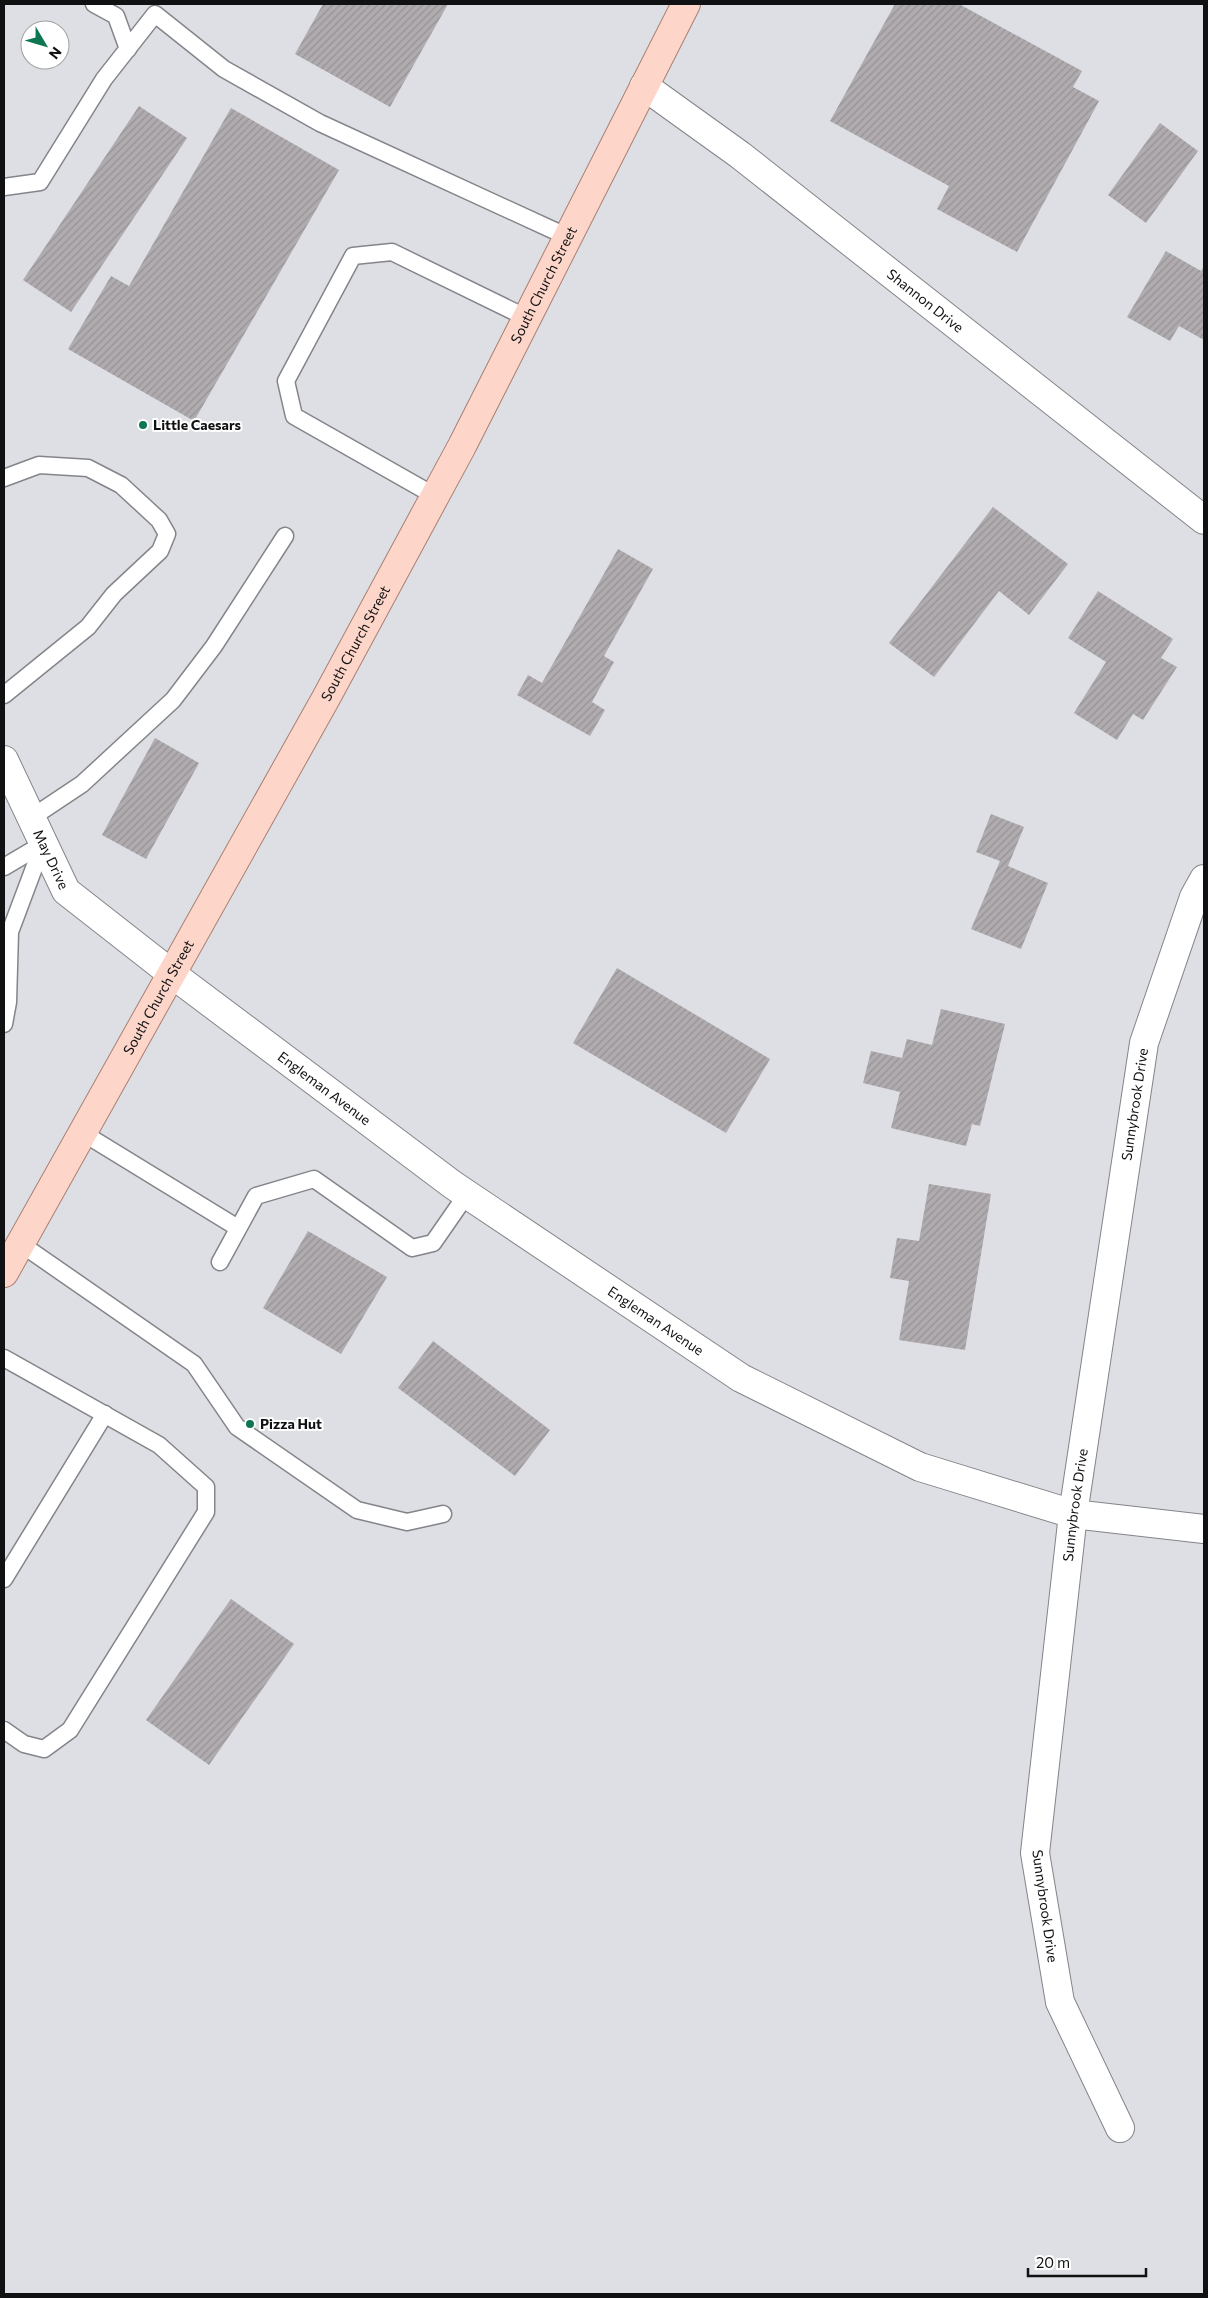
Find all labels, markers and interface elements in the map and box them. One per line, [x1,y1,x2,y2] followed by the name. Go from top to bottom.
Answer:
[20,20,70,70] north arrow
[46,44,66,63] text: N
[506,223,580,346] street label: South Church Street
[884,265,967,336] street label: Shannon Drive
[153,416,242,433] place label: Little Caesars
[137,419,149,431] marker: Little Caesars
[317,582,393,704] street label: South Church Street
[30,827,73,892] street label: May Drive
[119,936,197,1057] street label: South Church Street
[1117,1047,1151,1162] street label: Sunnybrook Drive
[275,1048,374,1128] street label: Engleman Avenue
[605,1282,707,1359] street label: Engleman Avenue
[260,1415,322,1432] place label: Pizza Hut
[244,1418,256,1430] marker: Pizza Hut
[1059,1447,1091,1562] street label: Sunnybrook Drive
[1029,1848,1062,1963] street label: Sunnybrook Drive
[1028,2246,1146,2278] scale bar
[1036,2253,1070,2271] text: 20 m

